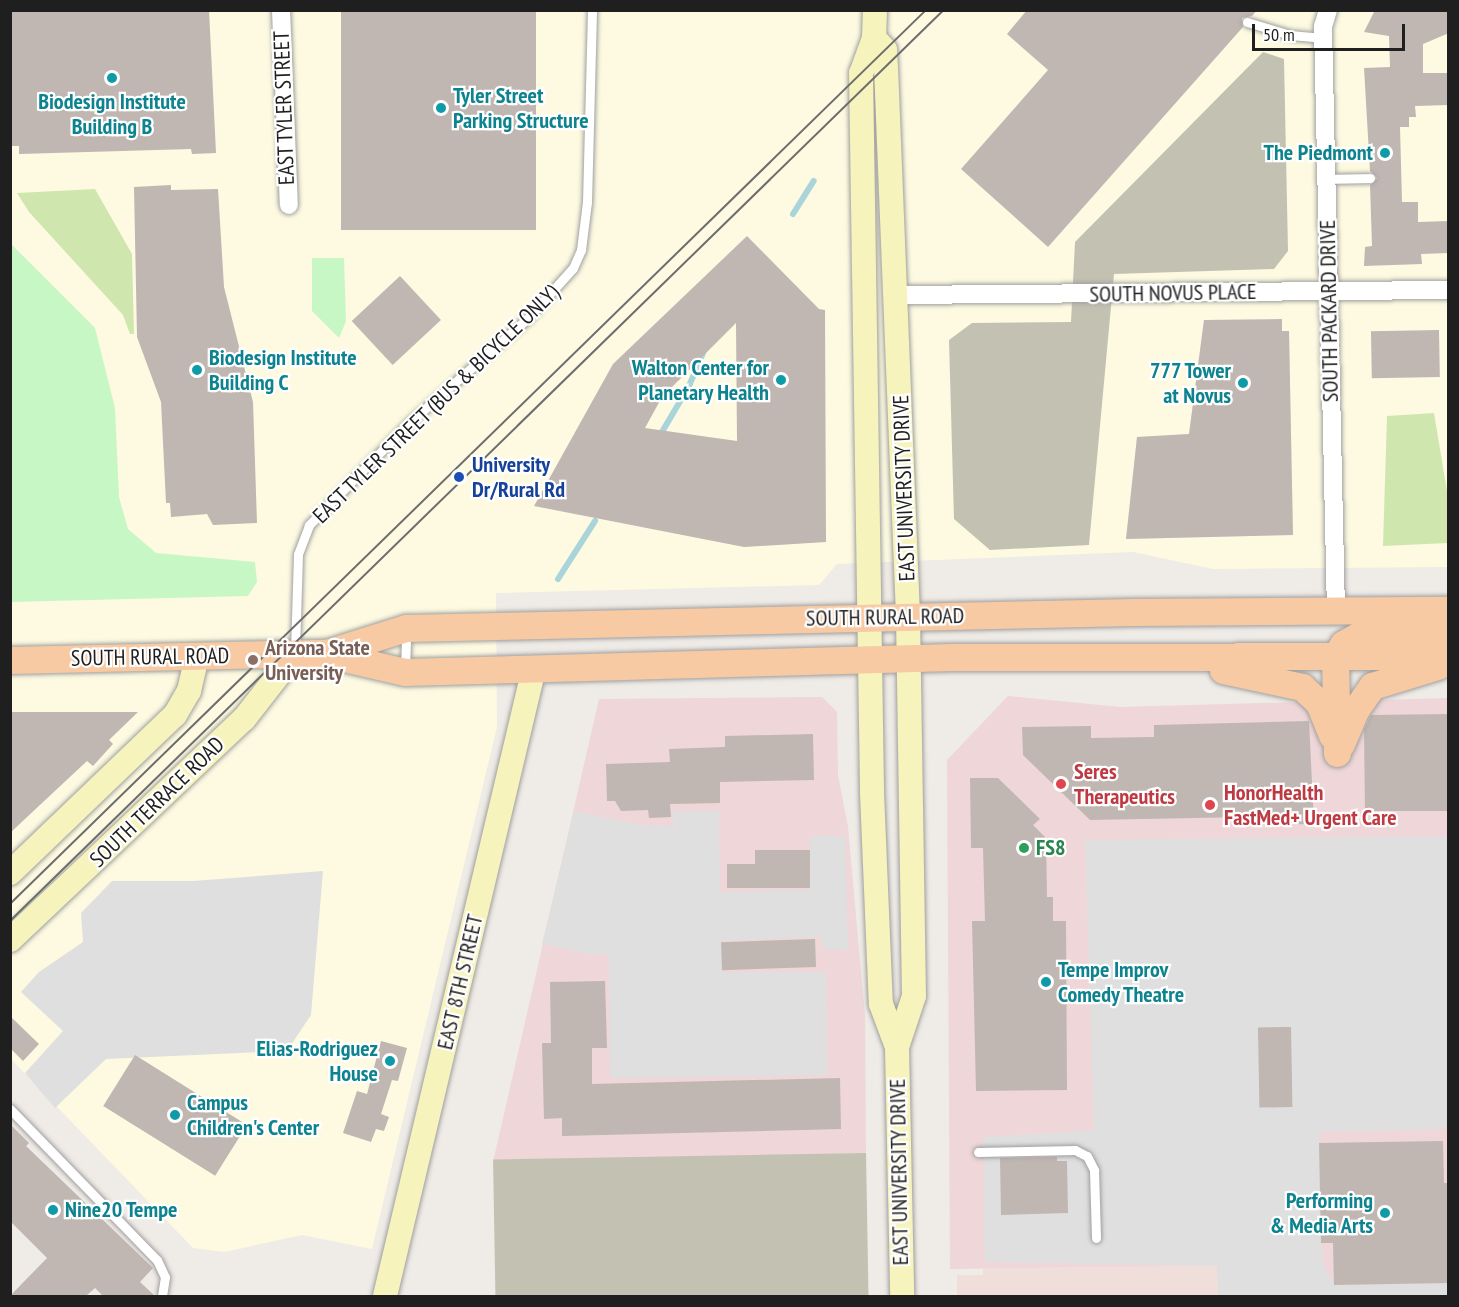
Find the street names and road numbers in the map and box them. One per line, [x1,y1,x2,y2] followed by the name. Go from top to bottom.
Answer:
[268,30,300,186] street label: EAST TYLER STREET
[1314,220,1344,402] street label: SOUTH PACKARD DRIVE
[1089,278,1257,308] street label: SOUTH NOVUS PLACE
[307,279,565,529] street label: EAST TYLER STREET (BUS & BICYCLE ONLY)
[888,394,920,582] street label: EAST UNIVERSITY DRIVE
[805,602,965,632] street label: SOUTH RURAL ROAD
[70,642,230,672] street label: SOUTH RURAL ROAD
[84,731,230,873] street label: SOUTH TERRACE ROAD
[432,912,488,1052] street label: EAST 8TH STREET
[884,1078,914,1266] street label: EAST UNIVERSITY DRIVE

